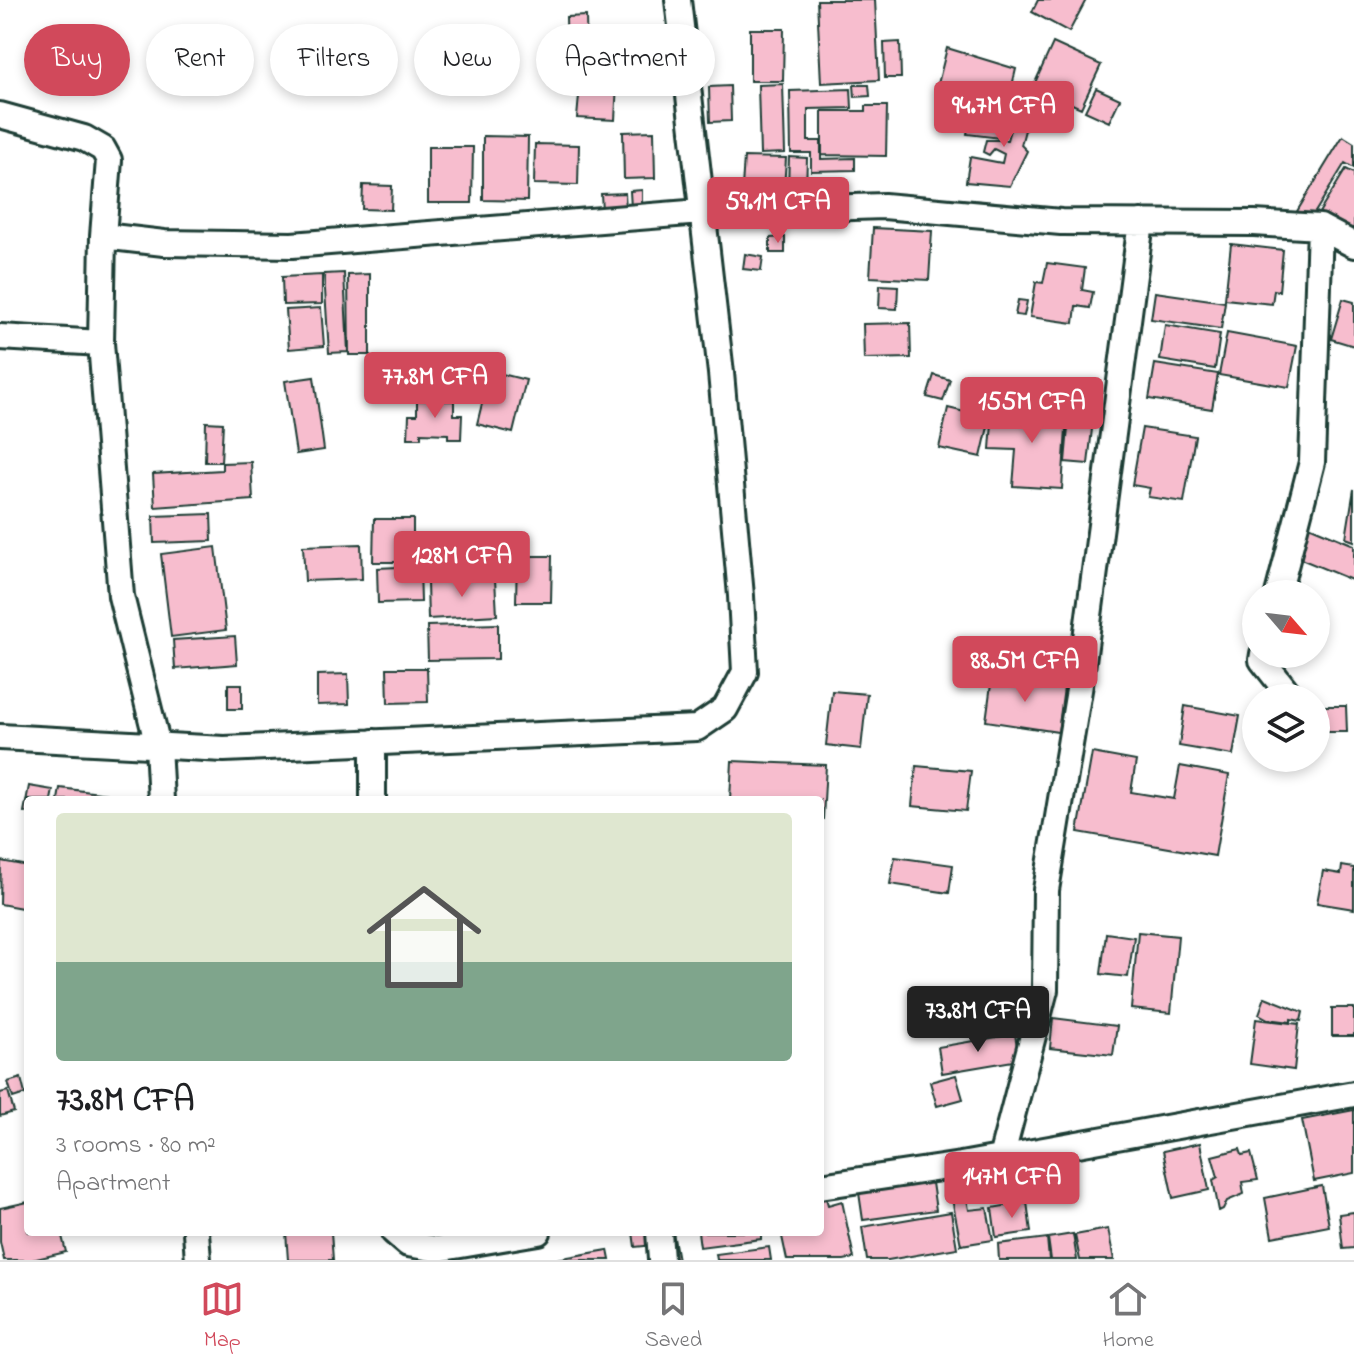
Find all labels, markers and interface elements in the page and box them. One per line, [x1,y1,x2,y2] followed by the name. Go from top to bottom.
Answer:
[24,24,130,96] chip: Buy
[146,24,254,96] chip: Rent
[270,24,398,96] chip: Filters
[414,24,520,96] chip: New
[536,24,715,96] chip: Apartment
[912,81,1096,149] pin: 94.7M CFA
[952,88,1056,126] text: 94.7M CFA
[686,177,870,245] pin: 59.1M CFA
[725,184,831,222] text: 59.1M CFA
[343,352,527,420] pin: 77.8M CFA
[382,359,488,397] text: 77.8M CFA
[949,377,1115,445] pin: 155M CFA
[978,384,1086,422] text: 155M CFA
[379,531,545,599] pin: 128M CFA
[412,538,512,576] text: 128M CFA
[1242,580,1330,668] north arrow
[1242,580,1330,772] map controls
[933,636,1117,704] pin: 88.5M CFA
[970,643,1080,681] text: 88.5M CFA
[1242,684,1330,772] button: layers
[352,865,496,1009] icon: home
[886,986,1070,1054] pin: 73.8M CFA
[925,993,1031,1031] text: 73.8M CFA
[56,1077,195,1127] text: 73.8M CFA
[56,1127,216,1165] text: 3 rooms · 80 m²
[929,1152,1095,1220] pin: 147M CFA
[962,1159,1062,1197] text: 147M CFA
[56,1165,170,1203] text: Apartment
[200,1277,244,1357] tab: Map
[645,1277,702,1357] tab: Saved
[1103,1277,1154,1357] tab: Home

